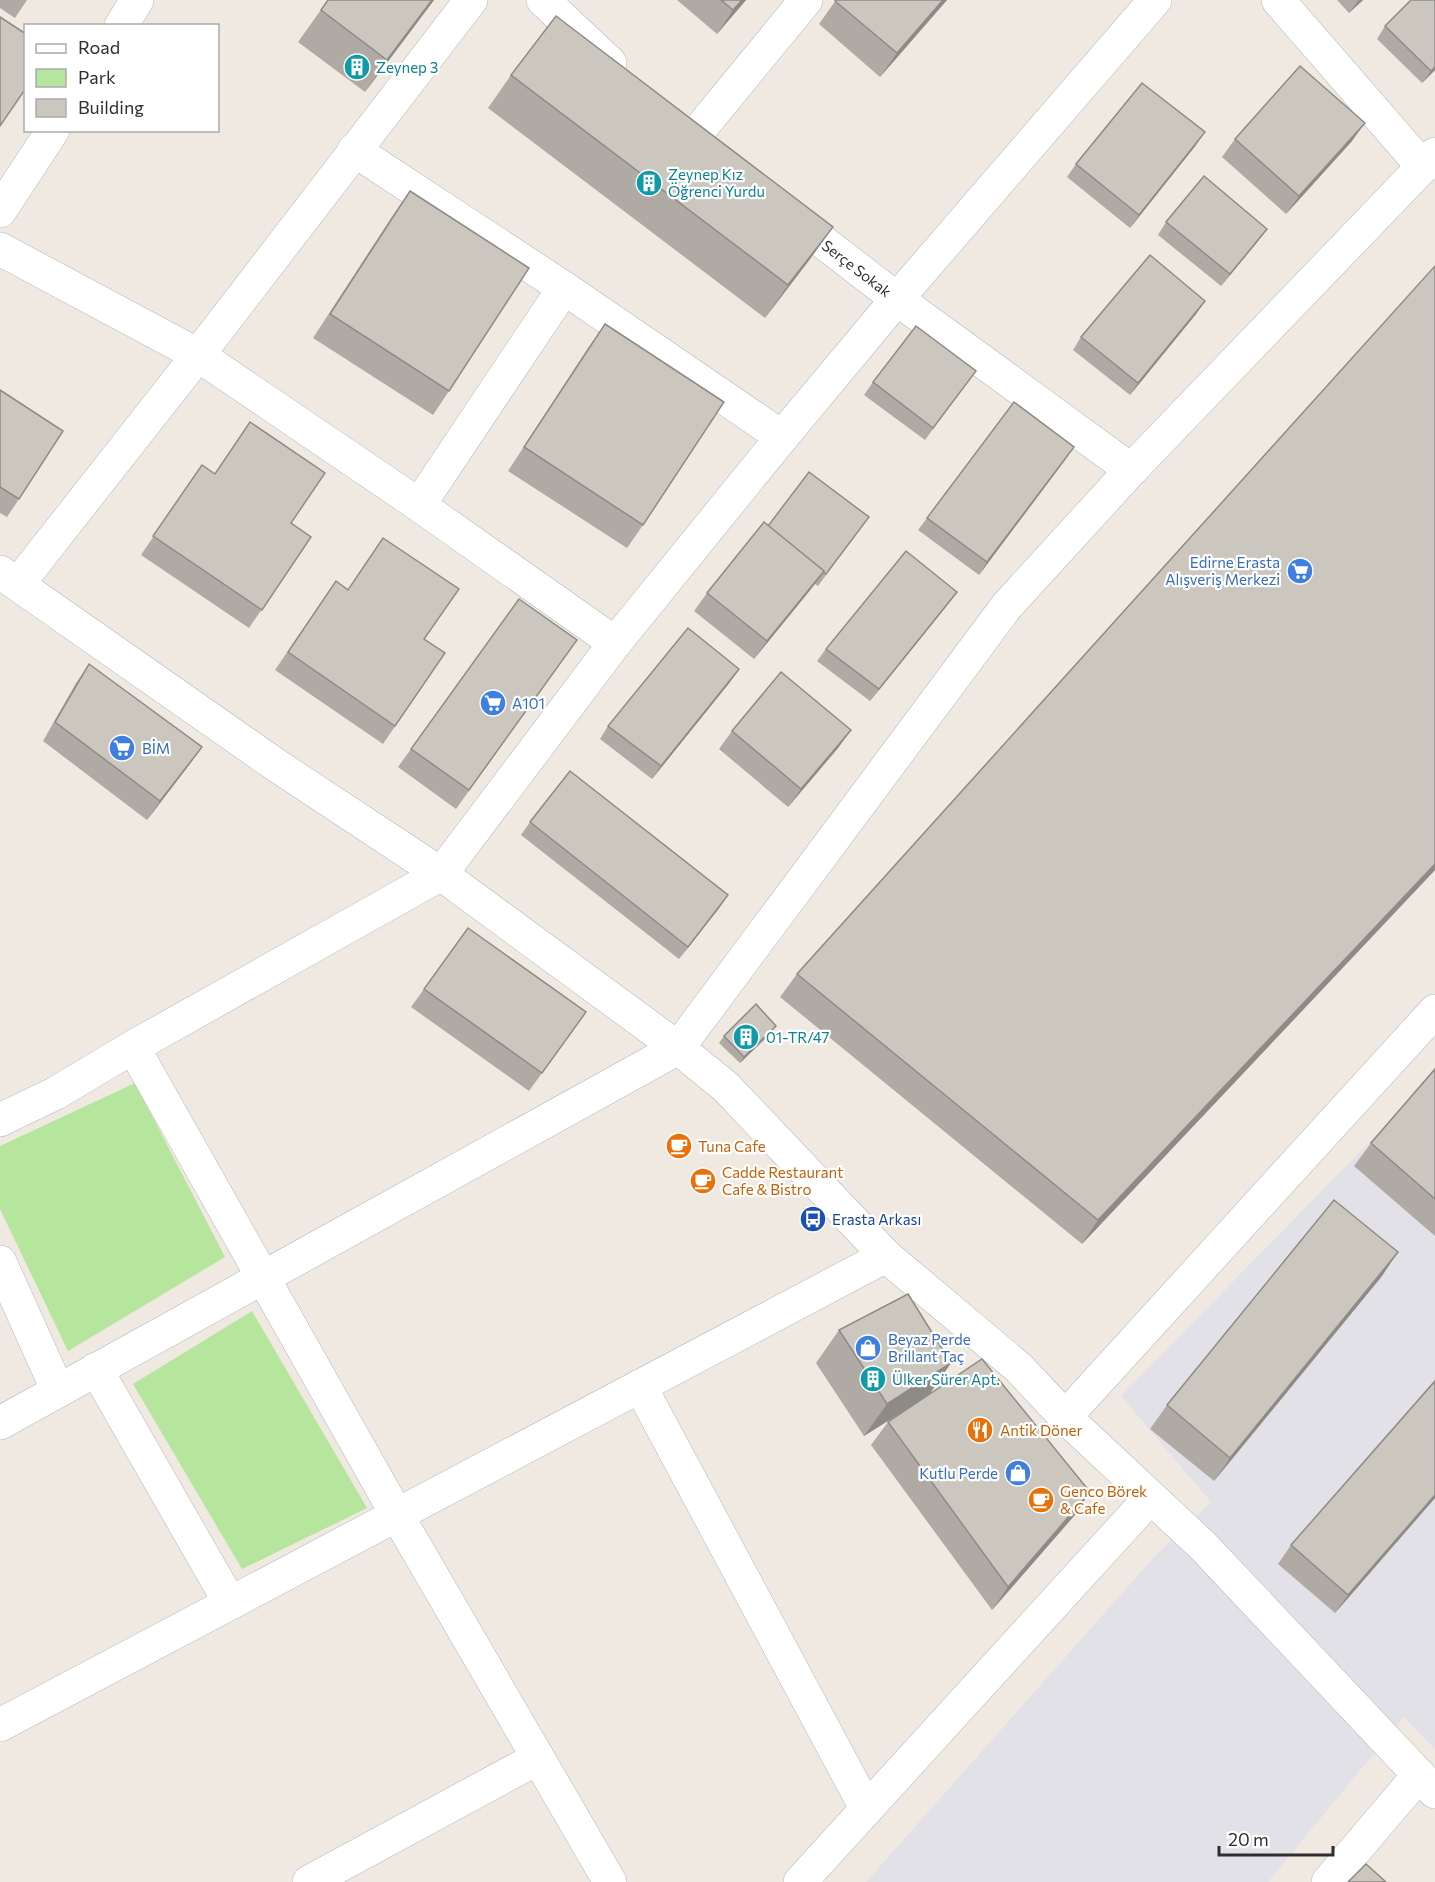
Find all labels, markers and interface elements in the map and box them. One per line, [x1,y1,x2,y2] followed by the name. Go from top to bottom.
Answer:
[24,24,219,132] legend
[78,36,120,58] text: Road
[342,52,372,82] building icon: Zeynep 3
[376,58,438,76] place label: Zeynep 3
[78,66,116,88] text: Park
[78,96,144,118] text: Building
[668,165,765,200] place label: Zeynep Kız Öğrenci Yurdu
[634,168,664,198] building icon: Zeynep Kız Öğrenci Yurdu
[819,236,895,300] street label: Serçe Sokak
[1165,553,1280,588] place label: Edirne Erasta Alışveriş Merkezi
[1285,556,1315,586] supermarket icon: Edirne Erasta Alışveriş Merkezi
[478,688,508,718] supermarket icon: A101
[512,694,545,712] place label: A101
[107,733,137,763] supermarket icon: BİM
[142,739,170,757] place label: BİM
[731,1022,761,1052] building icon: 01-TR/47
[766,1028,830,1046] place label: 01-TR/47
[664,1131,694,1161] cafe icon: Tuna Cafe
[698,1137,766,1155] place label: Tuna Cafe
[722,1163,843,1198] place label: Cadde Restaurant Cafe & Bistro
[688,1166,718,1196] cafe icon: Cadde Restaurant Cafe & Bistro
[798,1204,828,1234] bus stop icon: Erasta Arkası
[832,1210,921,1228] place label: Erasta Arkası
[888,1330,971,1365] place label: Beyaz Perde Brillant Taç
[853,1333,883,1363] shop icon: Beyaz Perde Brillant Taç
[858,1364,888,1394] building icon: Ülker Sürer Apt.
[892,1370,1000,1388] place label: Ülker Sürer Apt.
[965,1415,995,1445] restaurant icon: Antik Döner
[1000,1421,1082,1439] place label: Antik Döner
[1003,1458,1033,1488] shop icon: Kutlu Perde
[919,1464,998,1482] place label: Kutlu Perde
[1060,1482,1147,1517] place label: Genco Börek & Cafe
[1026,1485,1056,1515] cafe icon: Genco Börek & Cafe
[1219,1819,1333,1857] scale bar
[1228,1828,1269,1850] text: 20 m

